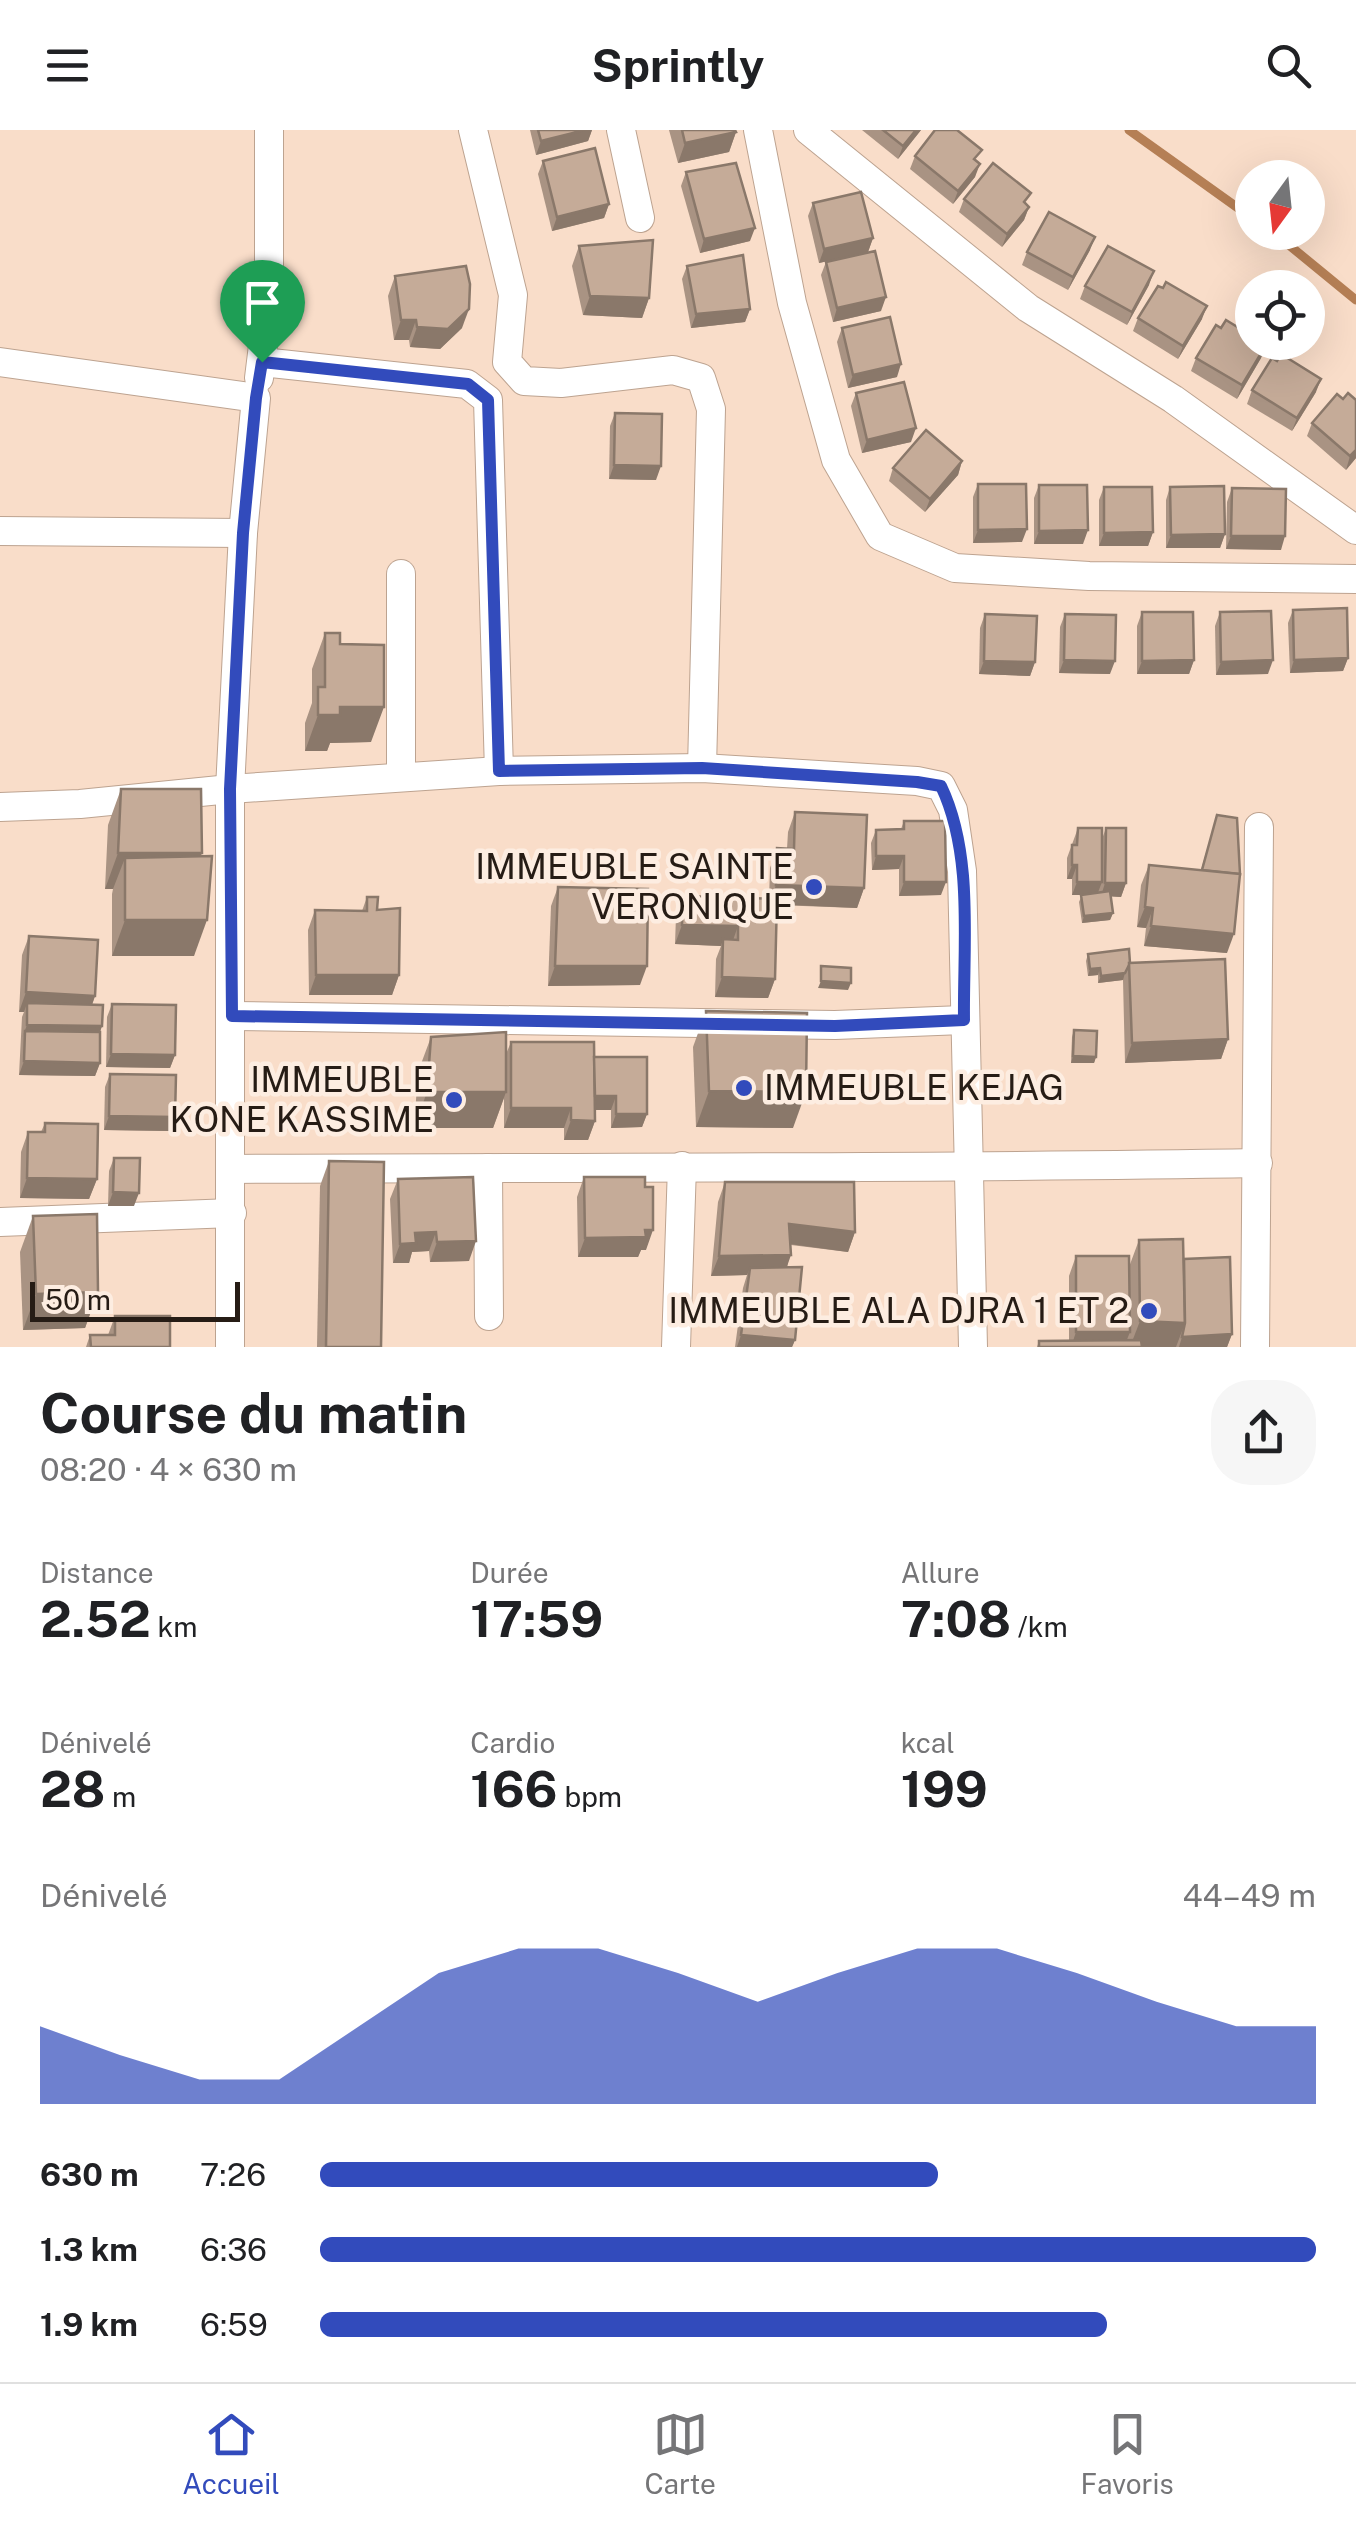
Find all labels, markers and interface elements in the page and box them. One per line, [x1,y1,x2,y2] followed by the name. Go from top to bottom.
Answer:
[40,38,95,93] icon: menu
[1261,38,1316,93] icon: search
[592,39,764,92] text: Sprintly
[1235,160,1325,250] north arrow
[1235,160,1325,360] map controls
[220,260,305,363] pin
[1235,270,1325,360] button: locate
[235,275,290,330] icon: arrive
[475,846,794,927] place label: IMMEUBLE SAINTE VERONIQUE
[803,876,825,898] marker: IMMEUBLE SAINTE VERONIQUE
[170,1059,434,1140] place label: IMMEUBLE KONE KASSIME
[764,1067,1064,1108] place label: IMMEUBLE KEJAG
[733,1077,755,1099] marker: IMMEUBLE KEJAG
[443,1089,465,1111] marker: IMMEUBLE KONE KASSIME
[30,1277,240,1322] scale bar
[45,1283,111,1316] text: 50 m
[668,1290,1129,1331] place label: IMMEUBLE ALA DJRA 1 ET 2
[1138,1300,1160,1322] marker: IMMEUBLE ALA DJRA 1 ET 2
[1211,1380,1316,1485] button: share
[40,1381,467,1445] text: Course du matin
[40,1451,297,1488] text: 08:20 · 4 × 630 m
[40,1556,154,1589] text: Distance
[470,1556,549,1589] text: Durée
[901,1556,980,1589] text: Allure
[40,1589,151,1648] text: 2.52
[470,1589,603,1648] text: 17:59
[901,1589,1011,1648] text: 7:08
[151,1610,197,1643] text: km
[1011,1610,1068,1643] text: /km
[40,1726,152,1759] text: Dénivelé
[470,1726,555,1759] text: Cardio
[901,1726,955,1759] text: kcal
[40,1759,105,1818] text: 28
[470,1759,558,1818] text: 166
[901,1759,988,1818] text: 199
[105,1780,136,1813] text: m
[558,1780,622,1813] text: bpm
[40,1877,168,1914] text: Dénivelé
[1182,1877,1316,1914] text: 44–49 m
[40,2156,139,2193] text: 630 m
[200,2156,266,2193] text: 7:26
[40,2231,138,2268] text: 1.3 km
[200,2231,267,2268] text: 6:36
[40,2306,138,2343] text: 1.9 km
[200,2306,268,2343] text: 6:59
[182,2407,280,2500] tab: Accueil
[644,2407,716,2500] tab: Carte
[1081,2407,1174,2500] tab: Favoris

